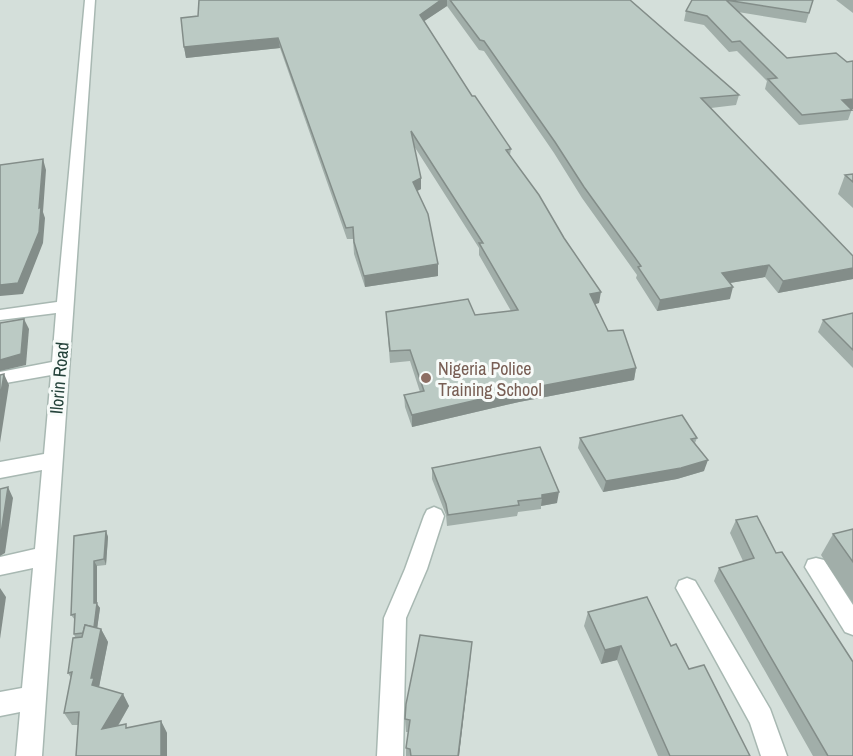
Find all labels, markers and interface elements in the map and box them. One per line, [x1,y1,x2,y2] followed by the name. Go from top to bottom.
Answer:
[43,341,75,415] street label: Ilorin Road
[438,356,542,402] place label: Nigeria Police Training School
[419,371,433,385] marker: Nigeria Police Training School

